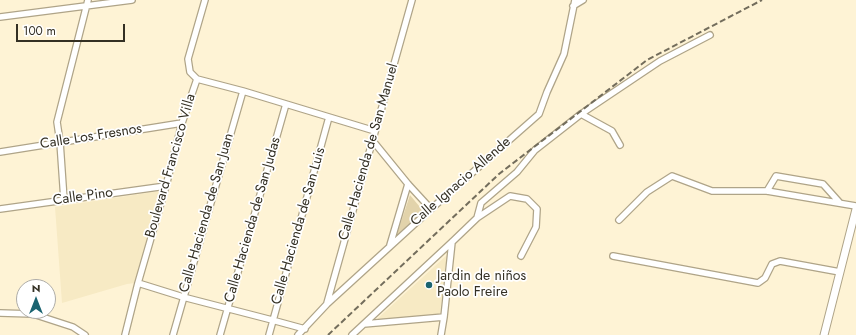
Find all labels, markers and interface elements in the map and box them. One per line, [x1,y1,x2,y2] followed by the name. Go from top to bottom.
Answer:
[18,16,127,42] scale bar
[23,22,56,40] text: 100 m
[336,62,402,242] street label: Calle Hacienda de San Manuel
[142,92,200,240] street label: Boulevard Francisco Villa
[39,121,143,153] street label: Calle Los Fresnos
[176,131,238,295] street label: Calle Hacienda de San Juan
[407,134,515,230] street label: Calle Ignacio Allende
[221,135,285,305] street label: Calle Hacienda de San Judas
[268,145,330,307] street label: Calle Hacienda de San Luis
[52,184,114,210] street label: Calle Pino
[437,269,526,302] place label: Jardin de niños Paolo Freire
[16,279,56,319] north arrow
[32,280,40,296] text: N
[424,280,434,290] marker: Jardin de niños Paolo Freire

